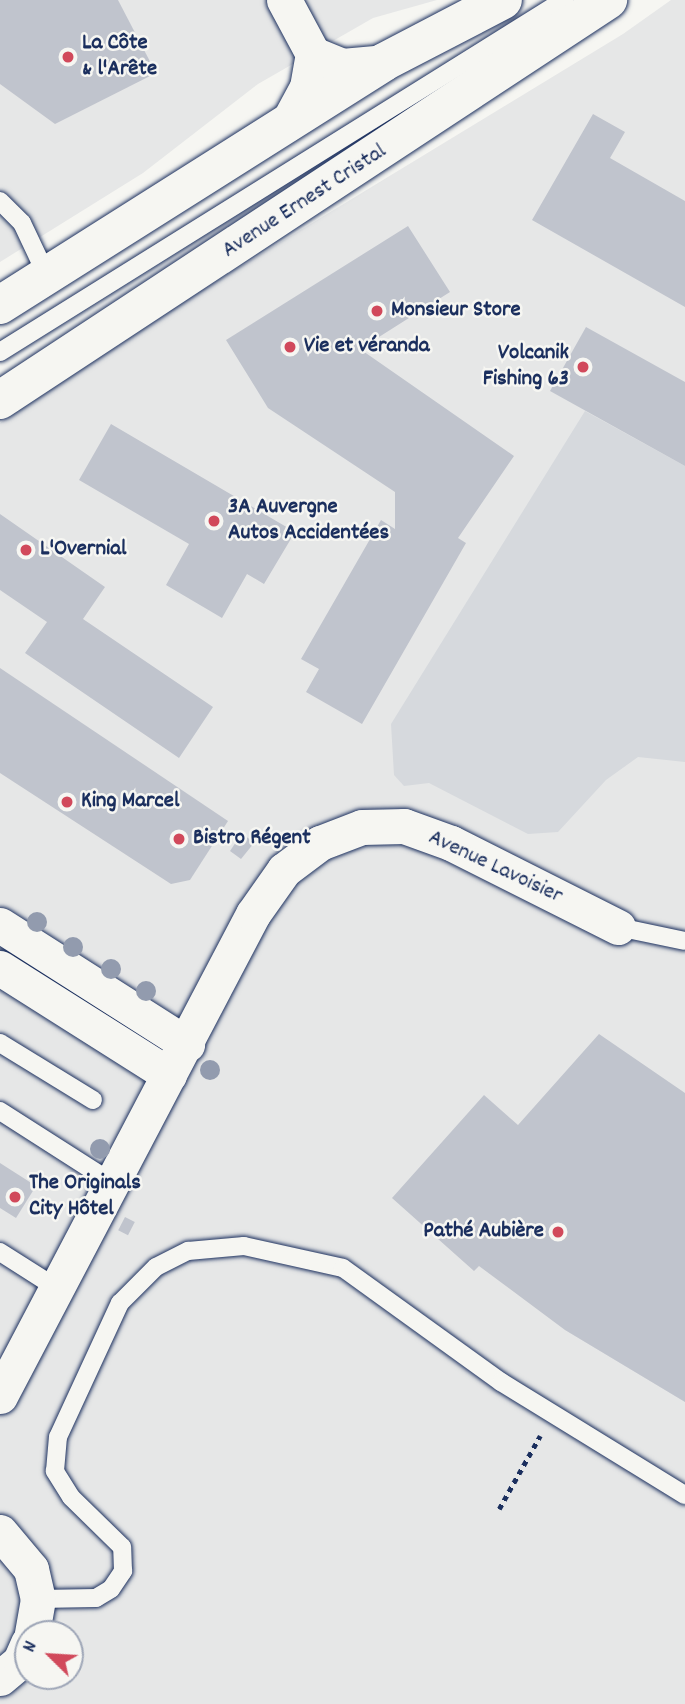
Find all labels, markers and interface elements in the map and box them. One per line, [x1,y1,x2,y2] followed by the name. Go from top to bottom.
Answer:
[82,30,157,84] place label: La Côte & l'Arête
[60,49,76,65] marker: La Côte & l'Arête
[218,139,392,265] street label: Avenue Ernest Cristal
[391,297,521,325] place label: Monsieur Store
[369,303,385,319] marker: Monsieur Store
[304,333,430,361] place label: Vie et véranda
[282,339,298,355] marker: Vie et véranda
[483,340,569,394] place label: Volcanik Fishing 63
[575,359,591,375] marker: Volcanik Fishing 63
[228,494,389,548] place label: 3A Auvergne Autos Accidentées
[206,513,222,529] marker: 3A Auvergne Autos Accidentées
[40,536,126,564] place label: L'Overnial
[18,542,34,558] marker: L'Overnial
[81,788,179,816] place label: King Marcel
[59,794,75,810] marker: King Marcel
[193,825,311,853] place label: Bistro Régent
[423,825,567,911] street label: Avenue Lavoisier
[171,831,187,847] marker: Bistro Régent
[29,1170,141,1224] place label: The Originals City Hôtel
[7,1189,23,1205] marker: The Originals City Hôtel
[423,1218,544,1246] place label: Pathé Aubière
[550,1224,566,1240] marker: Pathé Aubière
[14,1620,84,1690] north arrow
[17,1637,45,1657] text: N

